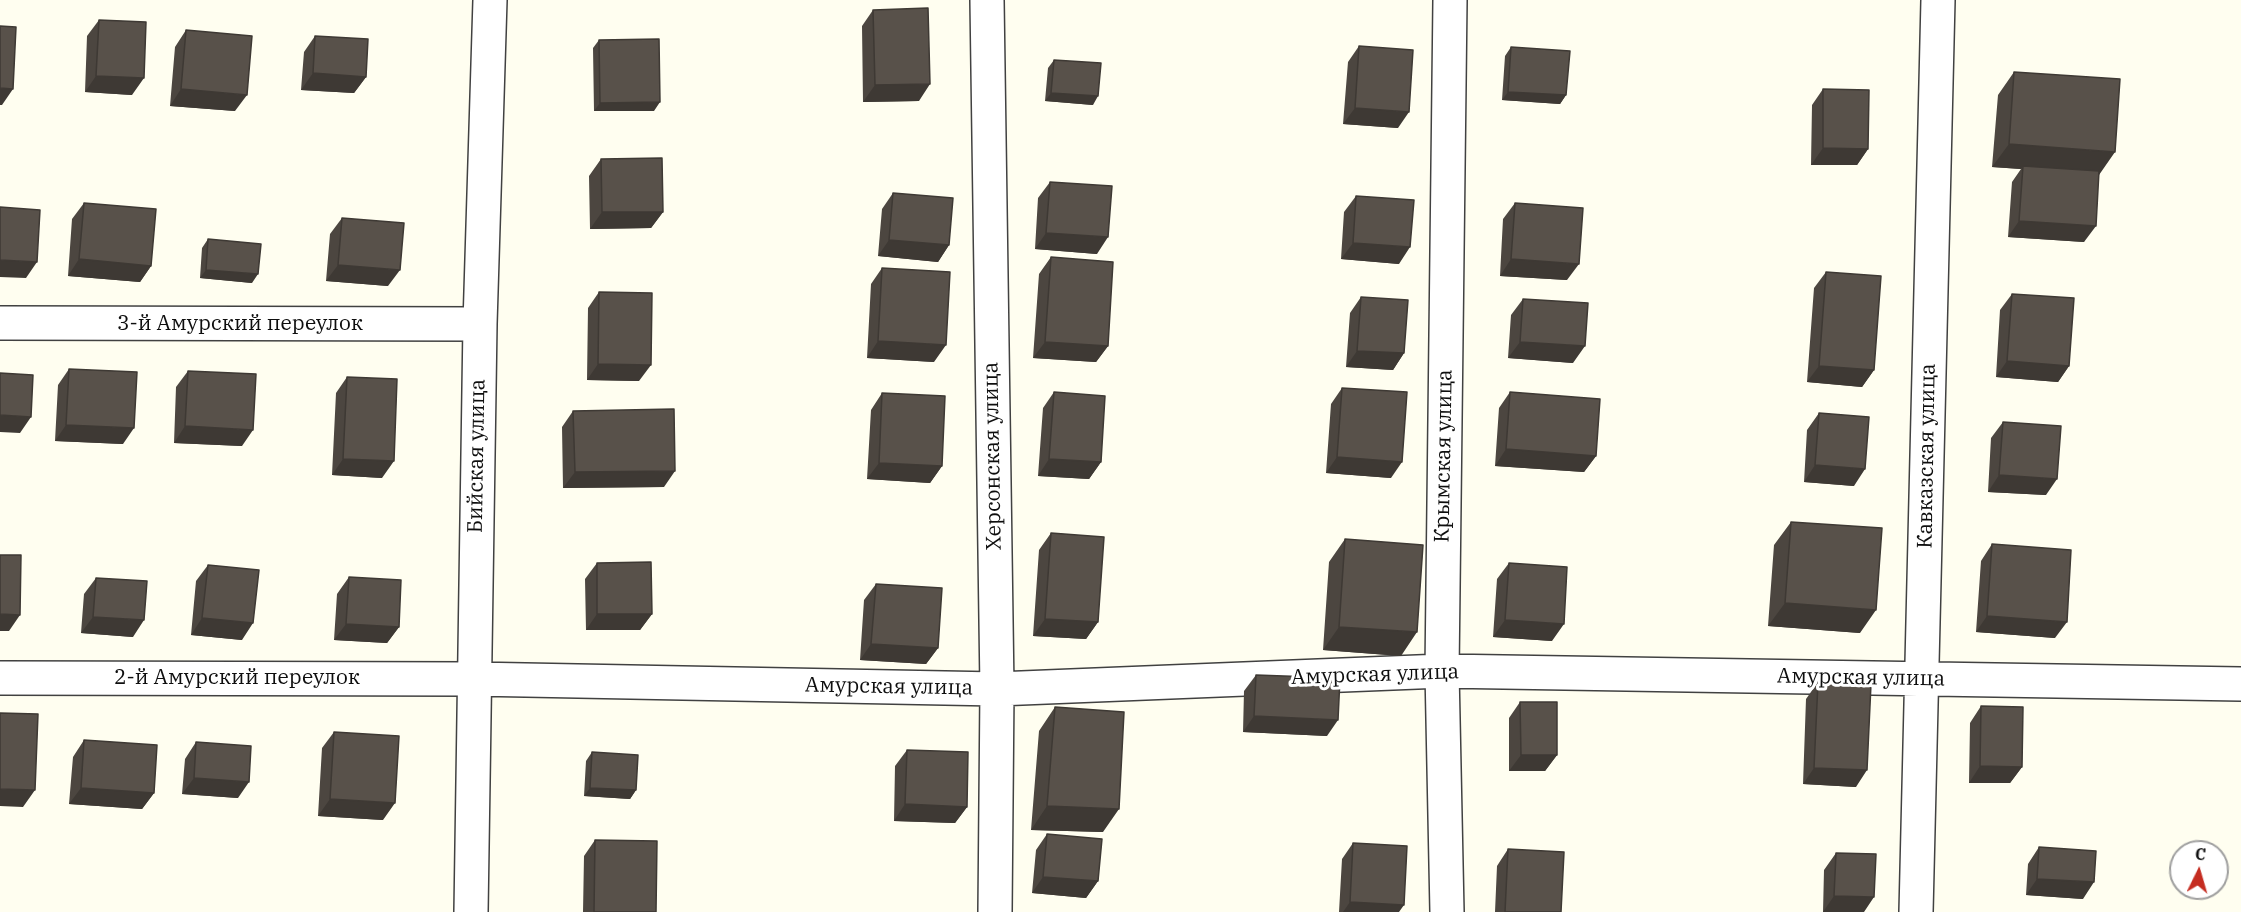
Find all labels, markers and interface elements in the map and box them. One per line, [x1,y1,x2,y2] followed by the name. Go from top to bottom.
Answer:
[117,311,363,337] street label: 3-й Амурский переулок
[979,362,1007,550] street label: Херсонская улица
[1913,363,1941,549] street label: Кавказская улица
[1430,369,1458,543] street label: Крымская улица
[463,379,491,533] street label: Бийская улица
[1291,659,1459,691] street label: Амурская улица
[1777,664,1945,692] street label: Амурская улица
[114,665,360,691] street label: 2-й Амурский переулок
[805,673,973,701] street label: Амурская улица
[2169,840,2229,900] north arrow
[2194,844,2207,864] text: С

